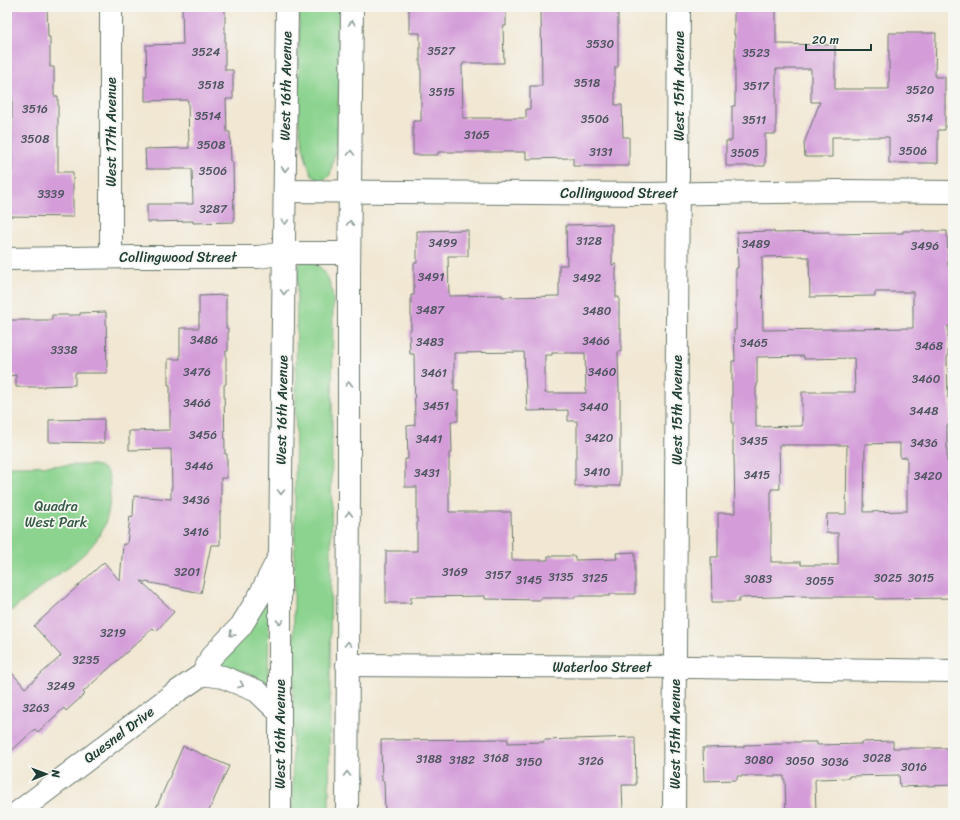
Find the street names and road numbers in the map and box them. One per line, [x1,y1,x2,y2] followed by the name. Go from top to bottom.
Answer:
[273,31,299,141] street label: West 16th Avenue
[667,31,692,141] street label: West 15th Avenue
[99,77,124,187] street label: West 17th Avenue
[560,181,679,206] street label: Collingwood Street
[119,245,238,270] street label: Collingwood Street
[269,355,295,465] street label: West 16th Avenue
[665,355,690,465] street label: West 15th Avenue
[553,655,653,680] street label: Waterloo Street
[268,679,293,789] street label: West 16th Avenue
[663,679,688,789] street label: West 15th Avenue
[78,700,160,770] street label: Quesnel Drive

